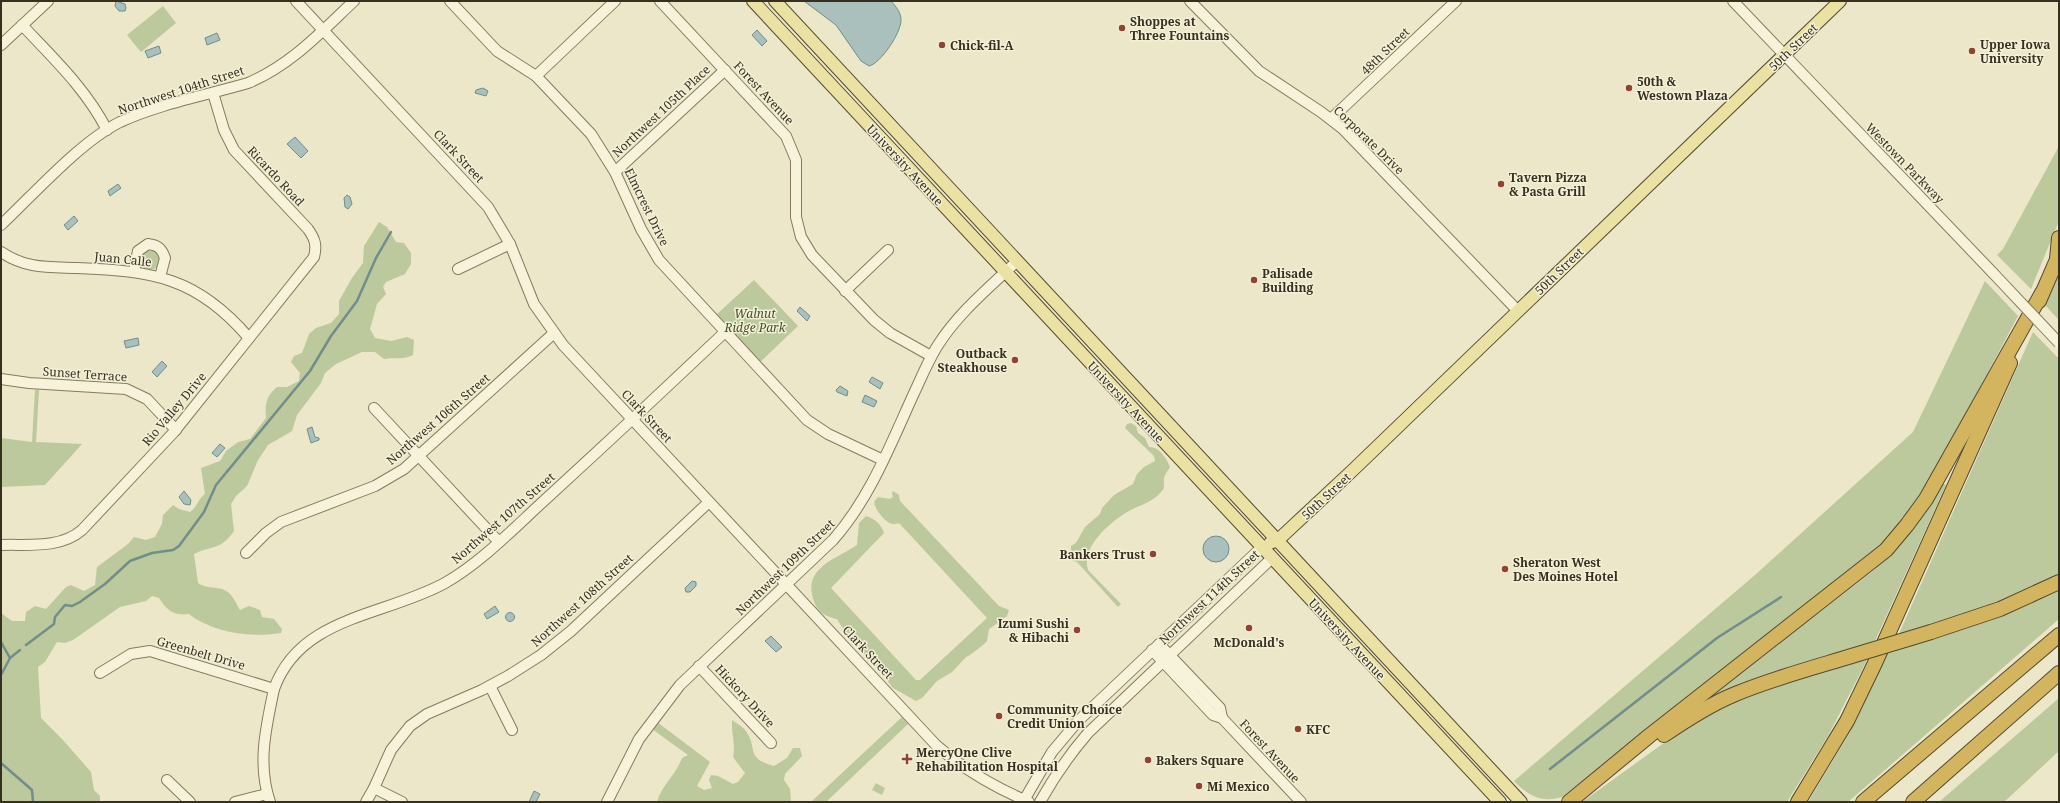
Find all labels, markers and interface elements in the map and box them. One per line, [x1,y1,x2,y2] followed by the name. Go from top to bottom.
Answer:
[1130,13,1230,44] place label: Shoppes at Three Fountains
[1765,19,1821,75] street label: 50th Street
[1117,23,1127,33] marker: Shoppes at Three Fountains
[1357,23,1413,79] street label: 48th Street
[1980,36,2050,67] place label: Upper Iowa University
[950,37,1015,54] place label: Chick-fil-A
[937,40,947,50] marker: Chick-fil-A
[1967,46,1977,56] marker: Upper Iowa University
[730,57,798,129] street label: Forest Avenue
[608,61,714,161] street label: Northwest 105th Place
[116,62,246,118] street label: Northwest 104th Street
[1637,73,1728,104] place label: 50th & Westown Plaza
[1624,83,1634,93] marker: 50th & Westown Plaza
[1330,102,1408,178] street label: Corporate Drive
[1862,119,1948,207] street label: Westown Parkway
[863,121,947,209] street label: University Avenue
[430,126,488,186] street label: Clark Street
[244,142,309,210] street label: Ricardo Road
[621,165,673,249] street label: Elmcrest Drive
[1509,169,1587,200] place label: Tavern Pizza & Pasta Grill
[1496,179,1506,189] marker: Tavern Pizza & Pasta Grill
[1531,243,1587,299] street label: 50th Street
[93,247,152,270] street label: Juan Calle
[1262,265,1314,296] place label: Palisade Building
[1249,275,1259,285] marker: Palisade Building
[723,305,787,336] park label: Walnut Ridge Park
[937,345,1007,376] place label: Outback Steakhouse
[1010,355,1020,365] marker: Outback Steakhouse
[1084,358,1168,446] street label: University Avenue
[42,363,128,385] street label: Sunset Terrace
[138,369,210,449] street label: Rio Valley Drive
[383,369,493,469] street label: Northwest 106th Street
[618,386,676,446] street label: Clark Street
[448,468,558,568] street label: Northwest 107th Street
[1298,469,1354,523] street label: 50th Street
[732,515,838,619] street label: Northwest 109th Street
[1060,546,1145,563] place label: Bankers Trust
[1155,546,1263,648] street label: Northwest 114th Street
[1148,549,1158,559] marker: Bankers Trust
[527,550,637,650] street label: Northwest 108th Street
[1513,554,1619,585] place label: Sheraton West Des Moines Hotel
[1500,564,1510,574] marker: Sheraton West Des Moines Hotel
[1305,595,1389,683] street label: University Avenue
[998,615,1070,646] place label: Izumi Sushi & Hibachi
[839,622,897,682] street label: Clark Street
[1244,623,1254,633] marker: McDonald's
[1072,625,1082,635] marker: Izumi Sushi & Hibachi
[155,632,247,674] street label: Greenbelt Drive
[1214,634,1285,651] place label: McDonald's
[711,661,779,731] street label: Hickory Drive
[1007,701,1122,732] place label: Community Choice Credit Union
[994,711,1004,721] marker: Community Choice Credit Union
[1236,715,1304,787] street label: Forest Avenue
[1306,721,1330,738] place label: KFC
[1293,724,1303,734] marker: KFC
[916,744,1059,775] place label: MercyOne Clive Rehabilitation Hospital
[1156,752,1244,769] place label: Bakers Square
[901,753,913,765] marker: MercyOne Clive Rehabilitation Hospital
[1143,755,1153,765] marker: Bakers Square
[1207,778,1270,795] place label: Mi Mexico
[1194,781,1204,791] marker: Mi Mexico

